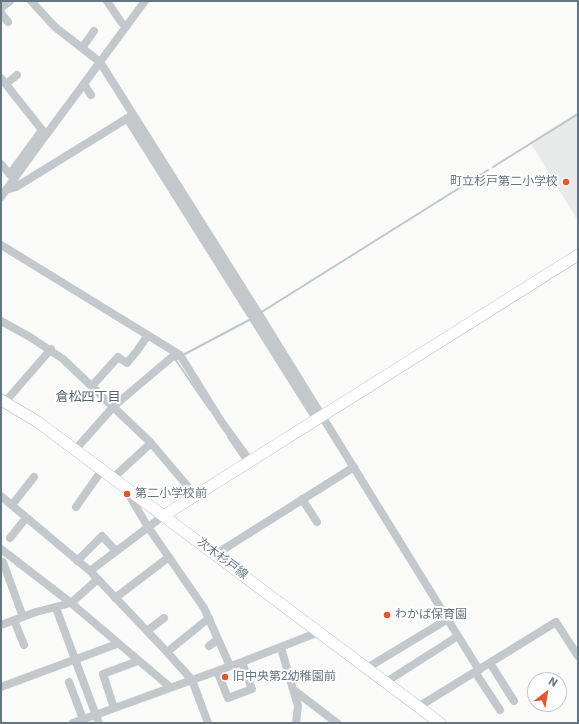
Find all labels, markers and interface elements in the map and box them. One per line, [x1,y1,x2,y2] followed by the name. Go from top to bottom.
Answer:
[450,175,558,189] place label: 町立杉戸第二小学校
[561,177,571,187] marker: 町立杉戸第二小学校
[56,390,120,406] district label: 倉松四丁目
[135,487,207,501] place label: 第二小学校前
[122,489,132,499] marker: 第二小学校前
[194,535,250,583] street label: 次木杉戸線
[395,608,467,622] place label: わかば保育園
[382,610,392,620] marker: わかば保育園
[233,670,336,684] place label: 旧中央第2幼稚園前
[220,672,230,682] marker: 旧中央第2幼稚園前
[527,672,567,712] north arrow
[546,675,560,690] text: N

